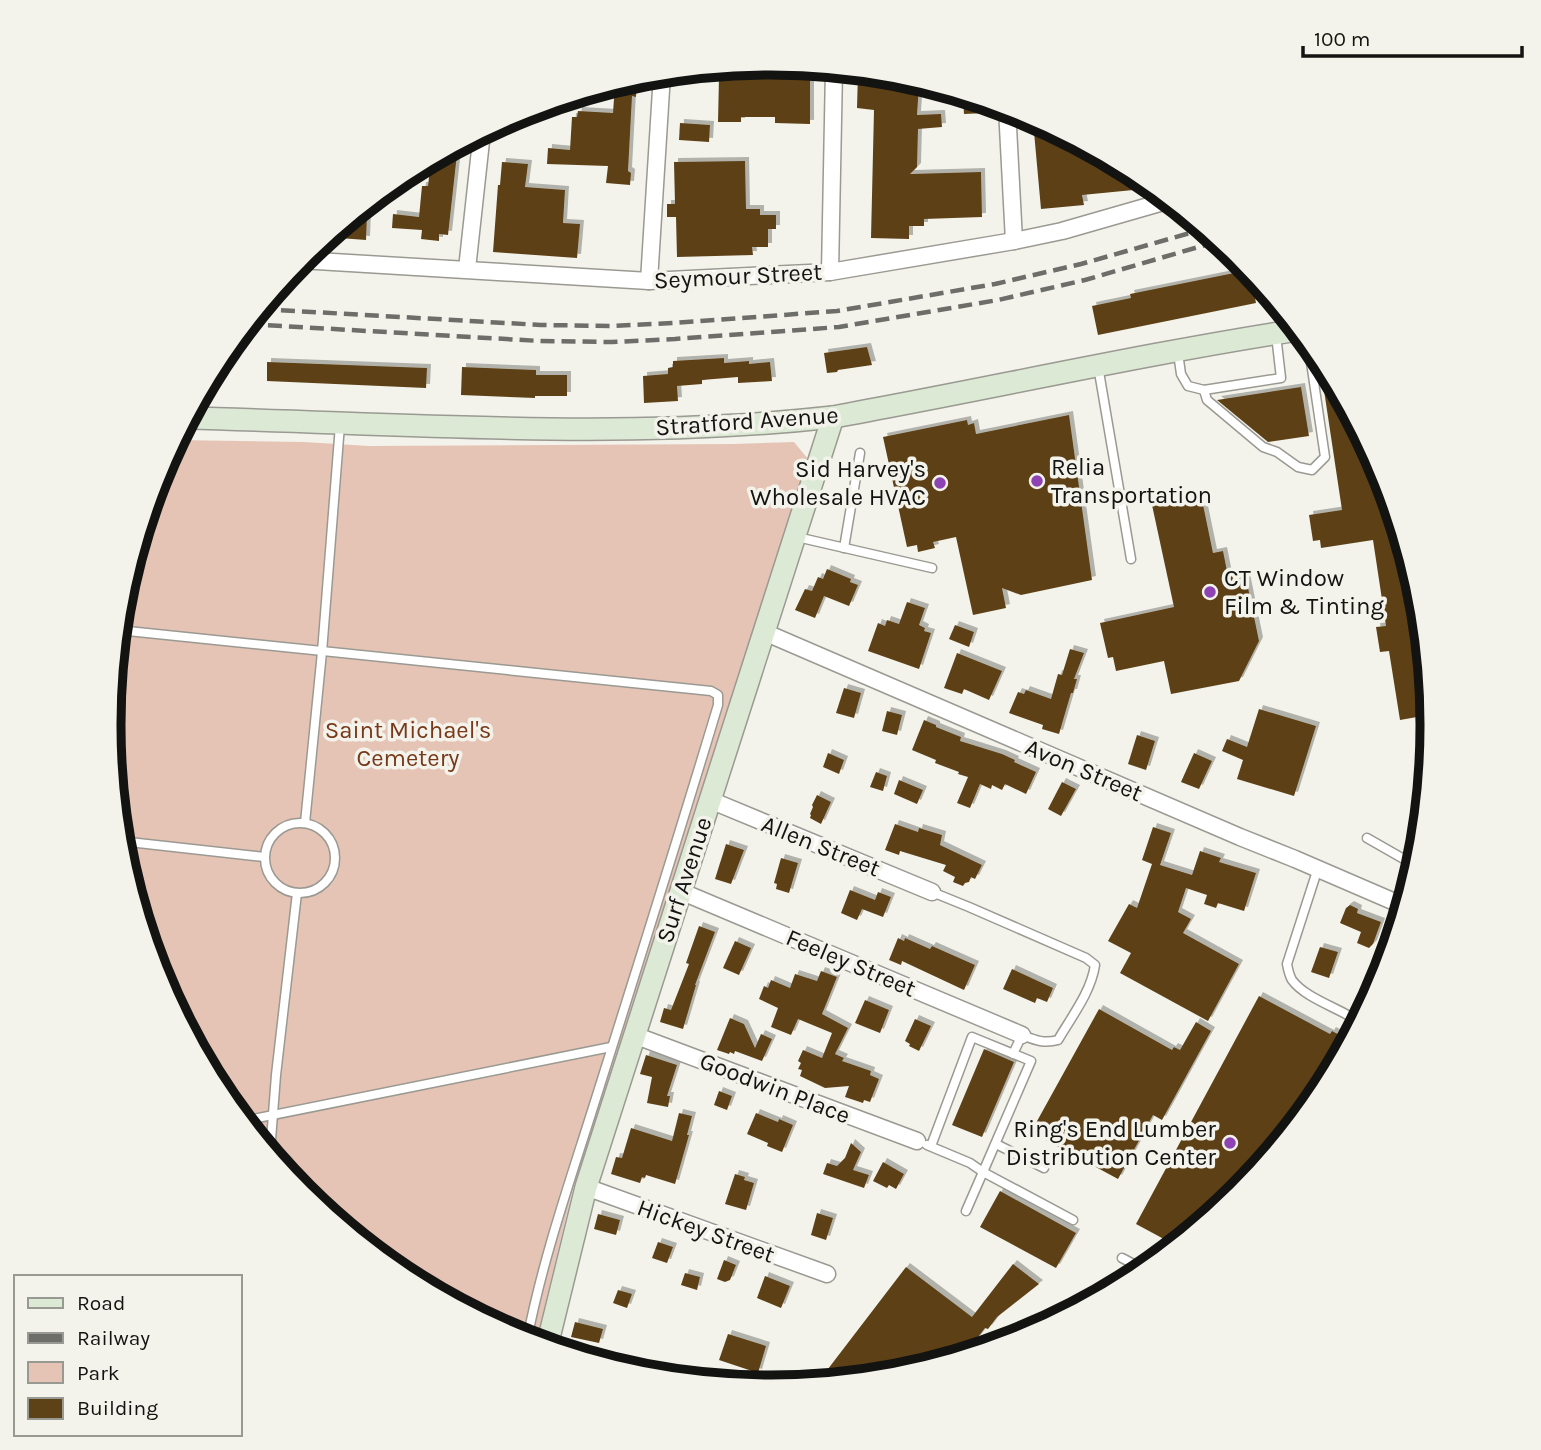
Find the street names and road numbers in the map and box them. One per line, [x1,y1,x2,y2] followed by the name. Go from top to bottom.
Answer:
[653,258,823,294] street label: Seymour Street
[655,401,839,441] street label: Stratford Avenue
[1021,733,1147,807] street label: Avon Street
[758,809,884,883] street label: Allen Street
[651,814,717,946] street label: Surf Avenue
[782,923,920,1003] street label: Feeley Street
[696,1047,854,1129] street label: Goodwin Place
[633,1193,779,1269] street label: Hickey Street

